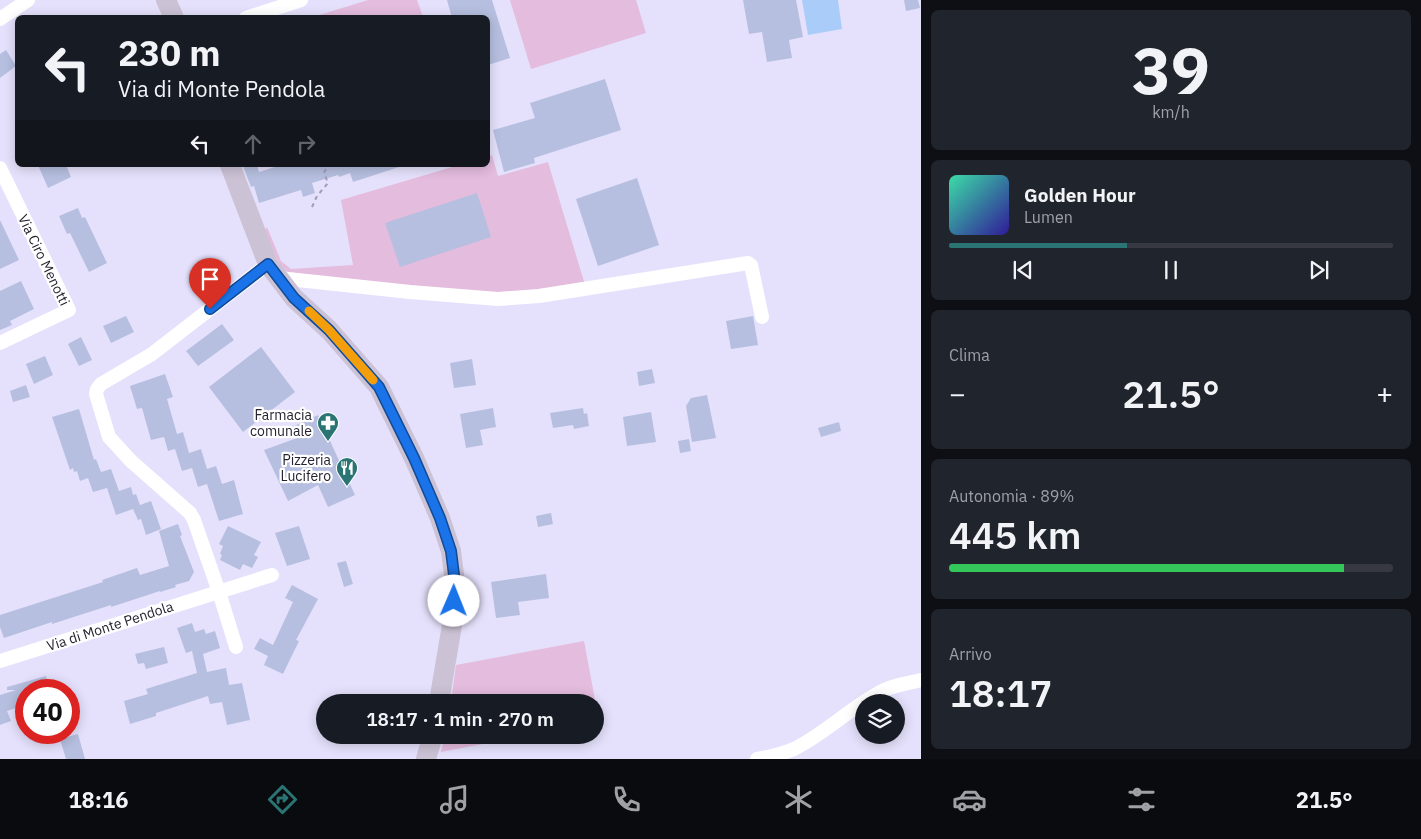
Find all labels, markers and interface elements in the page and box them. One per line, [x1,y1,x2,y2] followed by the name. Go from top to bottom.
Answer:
[1132,27,1210,112] text: 39
[118,30,221,76] text: 230 m
[35,35,100,100] icon: left
[118,74,325,103] text: Via di Monte Pendola
[1152,102,1190,122] text: km/h
[186,130,214,158] icon: left
[239,130,267,158] icon: ahead
[292,130,320,158] icon: right
[1024,183,1136,207] text: Golden Hour
[1024,207,1073,227] text: Lumen
[14,211,74,309] street label: Via Ciro Menotti
[1009,256,1037,284] icon: previous
[1157,256,1185,284] icon: pause
[1305,256,1333,284] icon: next
[189,258,231,309] pin
[196,265,224,293] icon: arrive
[949,345,990,365] text: Clima
[1122,369,1220,418] text: 21.5°
[949,375,966,412] text: −
[1376,375,1393,412] text: +
[250,406,313,440] place label: Farmacia comunale
[316,411,340,442] pharmacy icon: Farmacia comunale
[281,451,332,485] place label: Pizzeria Lucifero
[335,456,359,487] restaurant icon: Pizzeria Lucifero
[949,486,1074,506] text: Autonomia · 89%
[949,510,1081,559] text: 445 km
[427,574,479,626] position arrow
[45,597,176,655] street label: Via di Monte Pendola
[949,644,992,664] text: Arrivo
[949,668,1052,717] text: 18:17
[15,679,80,744] speed limit sign: 40
[855,694,905,744] map controls
[855,694,905,744] button: layers
[366,707,554,731] text: 18:17 · 1 min · 270 m
[265,782,300,817] icon: directions
[437,782,472,817] icon: music
[609,782,644,817] icon: phone
[781,782,816,817] icon: climate
[952,782,987,817] icon: car
[1124,782,1159,817] icon: filters
[68,785,128,814] text: 18:16
[1296,785,1353,814] text: 21.5°

